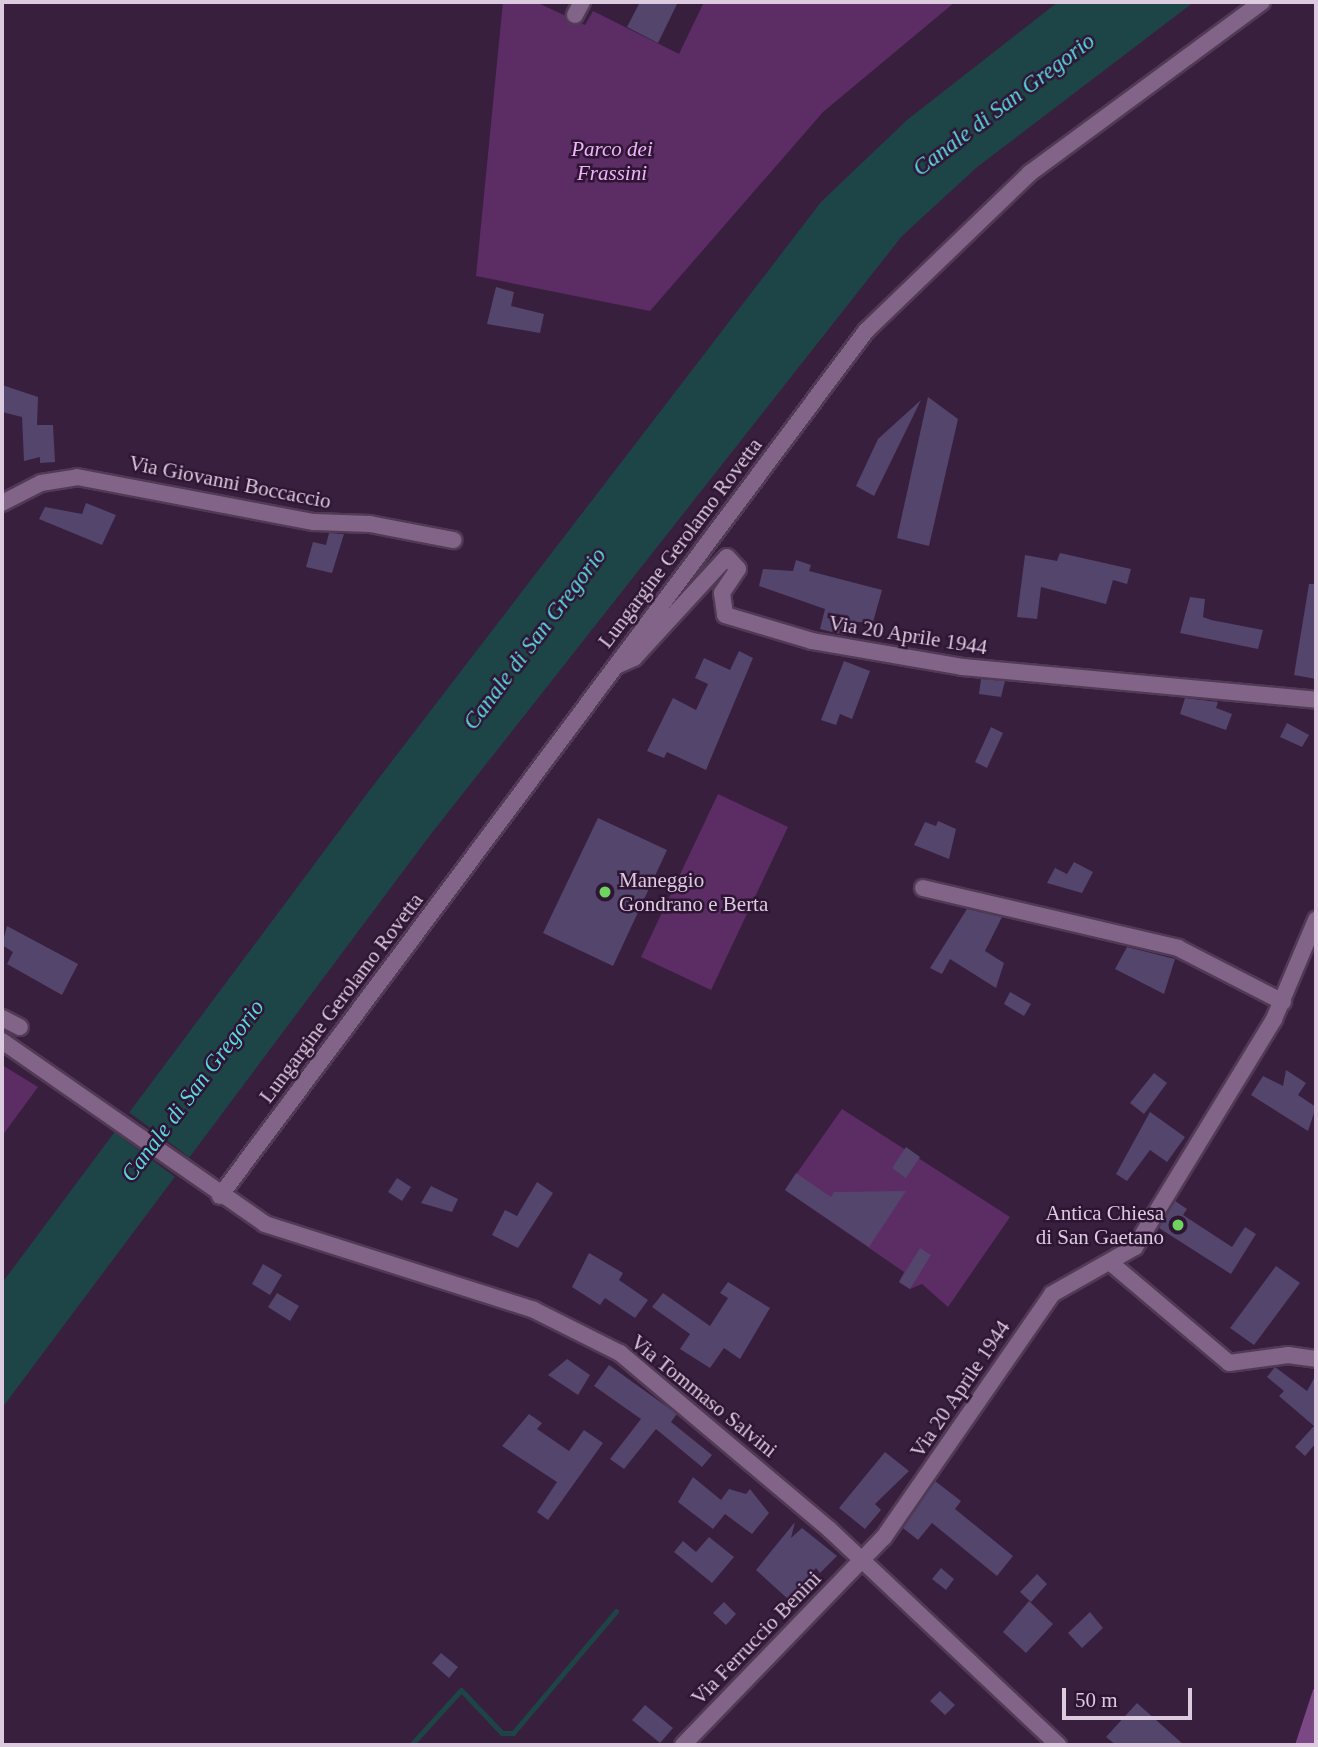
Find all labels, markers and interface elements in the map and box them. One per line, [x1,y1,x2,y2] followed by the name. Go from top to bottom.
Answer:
[908,28,1100,182] water label: Canale di San Gregorio
[571,136,653,186] park label: Parco dei Frassini
[593,433,767,653] street label: Lungargine Gerolamo Rovetta
[127,450,333,514] street label: Via Giovanni Boccaccio
[458,543,612,735] water label: Canale di San Gregorio
[826,610,990,660] street label: Via 20 Aprile 1944
[619,867,768,917] place label: Maneggio Gondrano e Berta
[597,884,613,900] marker: Maneggio Gondrano e Berta
[254,888,428,1108] street label: Lungargine Gerolamo Rovetta
[116,995,270,1187] water label: Canale di San Gregorio
[1036,1200,1164,1250] place label: Antica Chiesa di San Gaetano
[1170,1217,1186,1233] marker: Antica Chiesa di San Gaetano
[904,1315,1016,1463] street label: Via 20 Aprile 1944
[626,1329,782,1463] street label: Via Tommaso Salvini
[686,1566,826,1710] street label: Via Ferruccio Benini
[1066,1674,1196,1718] scale bar
[1075,1688,1118,1712] text: 50 m

